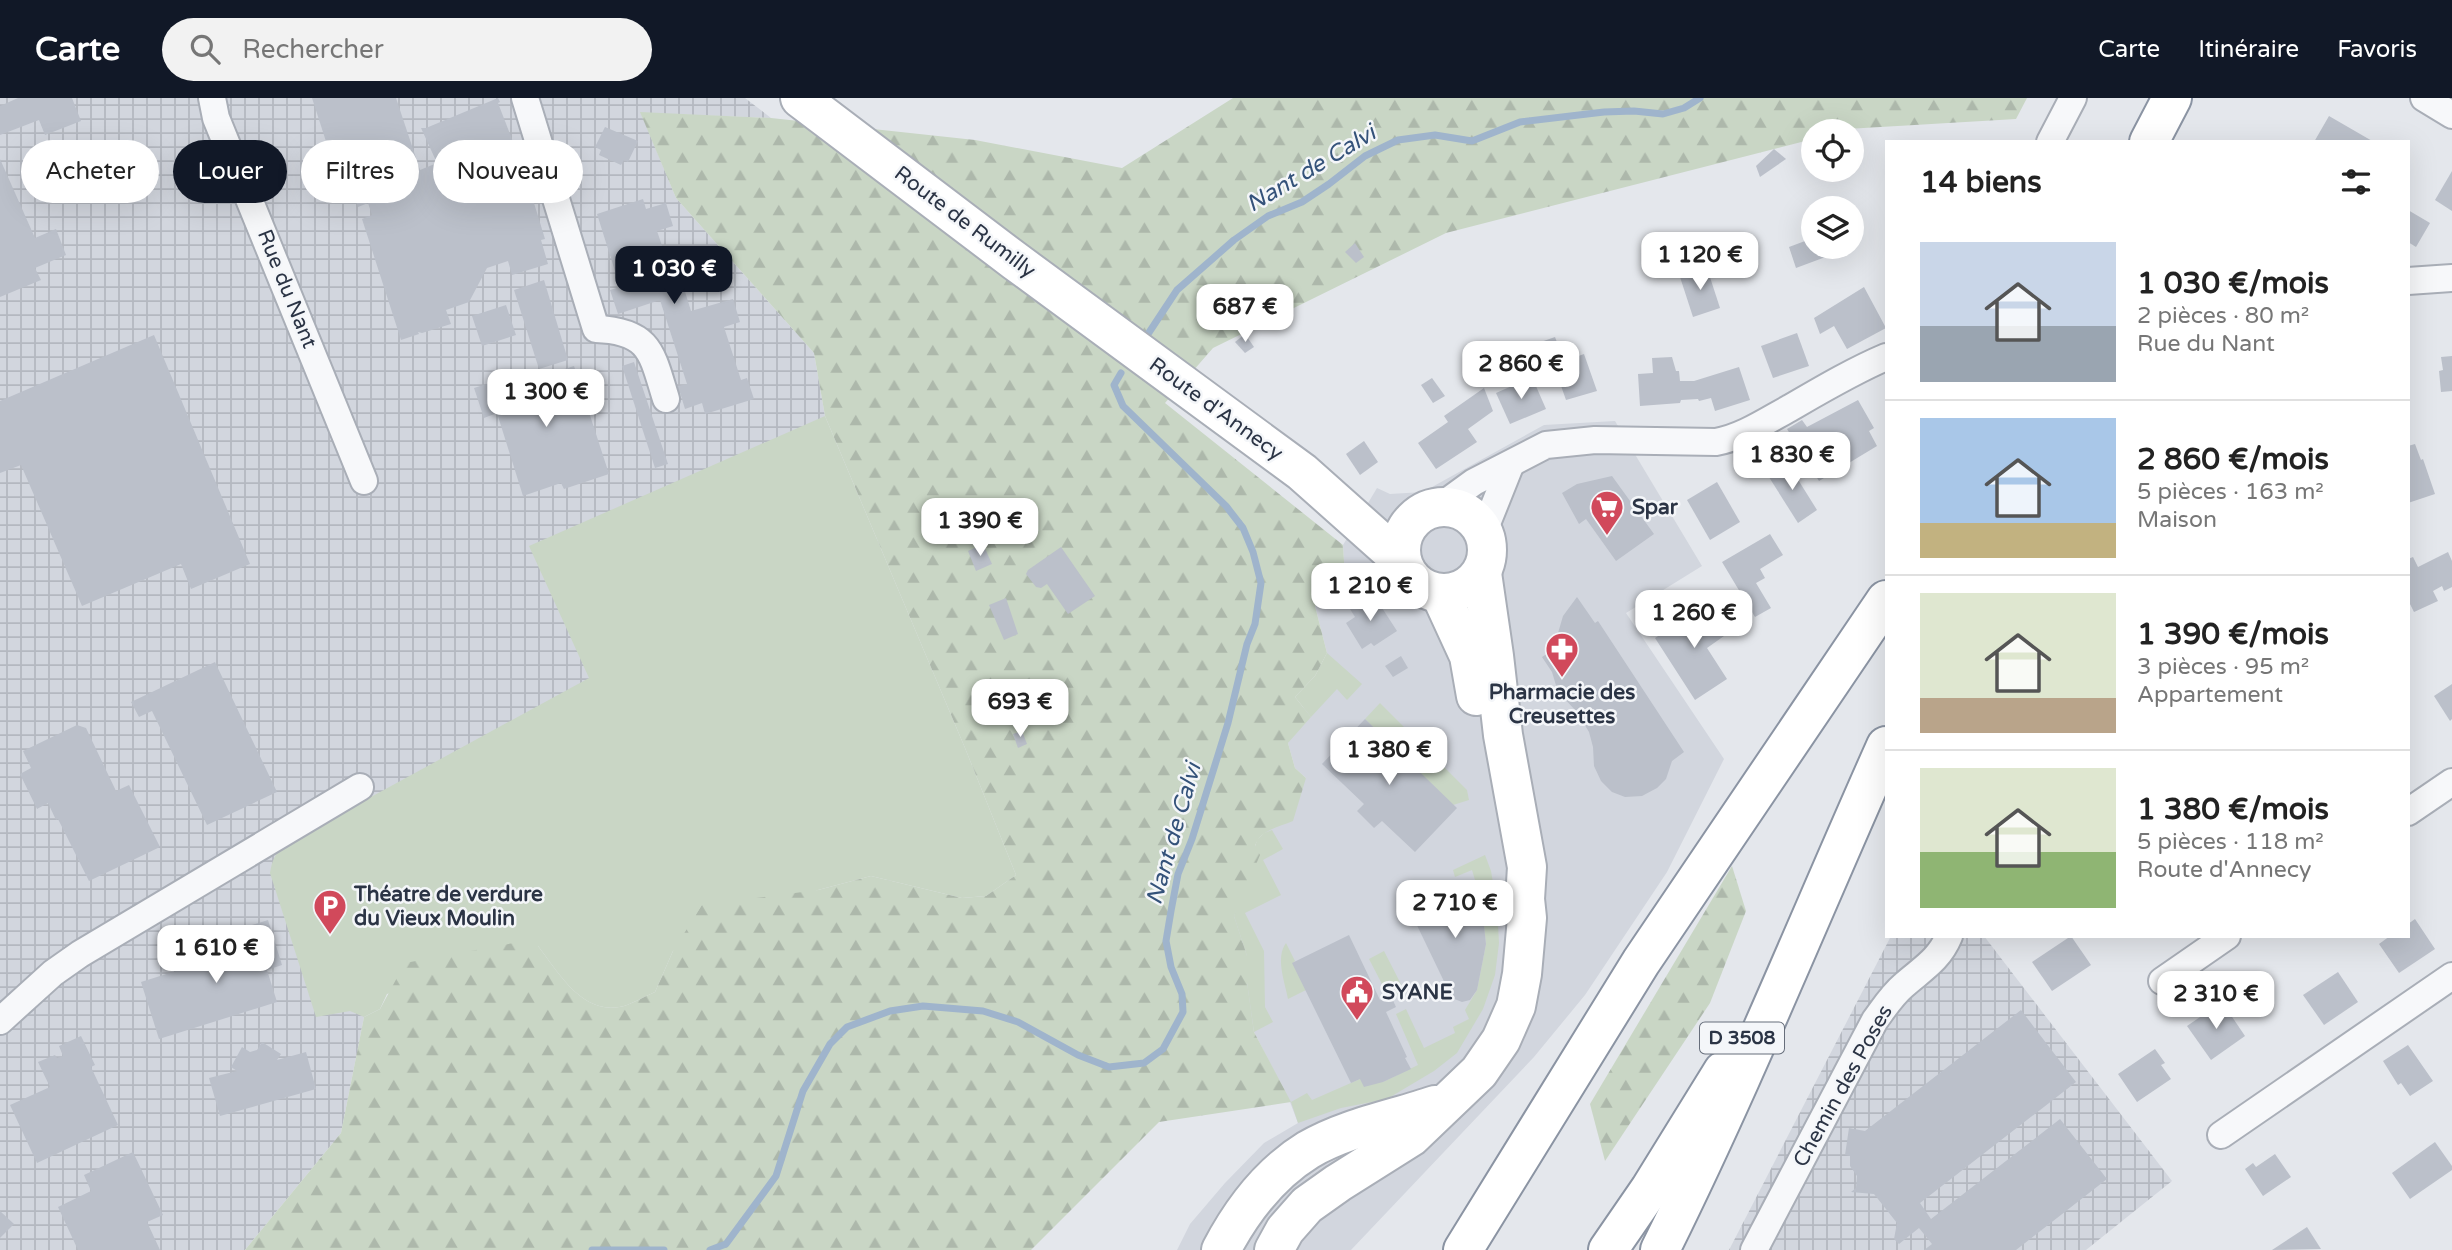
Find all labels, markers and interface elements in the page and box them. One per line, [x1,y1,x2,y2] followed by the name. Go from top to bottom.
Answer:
[162,18,652,81] search box
[35,30,120,69] text: Carte
[186,30,224,68] icon: search
[242,34,384,65] text: Rechercher
[2098,35,2160,64] text: Carte
[2198,35,2299,64] text: Itinéraire
[2337,35,2417,64] text: Favoris
[1241,118,1384,219] water label: Nant de Calvi
[1801,119,1864,259] map controls
[1801,119,1864,182] button: locate
[21,140,159,203] chip: Acheter
[173,140,287,203] chip: Louer
[301,140,419,203] chip: Filtres
[433,140,583,203] chip: Nouveau
[889,161,1041,283] street label: Route de Rumilly
[2337,163,2375,201] icon: filters
[1920,164,2042,201] text: 14 biens
[1801,196,1864,259] button: layers
[252,226,322,352] street label: Rue du Nant
[1635,232,1765,292] pin: 1 120 €
[1657,241,1743,269] text: 1 120 €
[609,246,739,306] pin: 1 030 €
[631,255,717,283] text: 1 030 €
[2137,265,2329,302] text: 1 030 €/mois
[1976,270,2060,354] icon: home
[1196,285,1294,344] pin: 687 €
[1213,293,1278,321] text: 687 €
[2137,302,2309,330] text: 2 pièces · 80 m²
[2137,330,2275,358] text: Rue du Nant
[1456,342,1586,401] pin: 2 860 €
[1478,350,1564,378] text: 2 860 €
[1144,352,1288,466] street label: Route d'Annecy
[481,370,611,429] pin: 1 300 €
[503,378,589,406] text: 1 300 €
[1727,432,1857,492] pin: 1 830 €
[1749,441,1835,469] text: 1 830 €
[2137,441,2329,478] text: 2 860 €/mois
[1976,446,2060,530] icon: home
[2137,478,2324,506] text: 5 pièces · 163 m²
[1588,488,1626,537] supermarket icon: Spar
[1632,495,1679,520] place label: Spar
[915,498,1045,558] pin: 1 390 €
[2137,506,2217,534] text: Maison
[937,507,1023,535] text: 1 390 €
[1305,564,1435,623] pin: 1 210 €
[1327,572,1413,600] text: 1 210 €
[1629,590,1759,650] pin: 1 260 €
[1651,599,1737,627] text: 1 260 €
[2137,616,2329,653] text: 1 390 €/mois
[1976,621,2060,705] icon: home
[1543,630,1581,679] pharmacy icon: Pharmacie des Creusettes
[2137,653,2309,681] text: 3 pièces · 95 m²
[971,680,1069,739] pin: 693 €
[1489,680,1635,729] place label: Pharmacie des Creusettes
[2137,681,2283,709] text: Appartement
[988,688,1053,716] text: 693 €
[1324,728,1454,787] pin: 1 380 €
[1346,736,1432,764] text: 1 380 €
[1140,757,1208,908] water label: Nant de Calvi
[2137,791,2329,828] text: 1 380 €/mois
[1976,796,2060,880] icon: home
[2137,828,2324,856] text: 5 pièces · 118 m²
[2137,856,2311,884] text: Route d'Annecy
[1390,880,1520,940] pin: 2 710 €
[353,882,543,931] place label: Théatre de verdure du Vieux Moulin
[311,887,349,936] parking icon: Théatre de verdure du Vieux Moulin
[1412,889,1498,917] text: 2 710 €
[151,926,281,985] pin: 1 610 €
[173,934,259,962] text: 1 610 €
[2151,972,2281,1031] pin: 2 310 €
[1338,973,1376,1022] public building icon: SYANE
[1382,980,1453,1005] place label: SYANE
[2173,980,2259,1008] text: 2 310 €
[1788,1001,1898,1171] street label: Chemin des Poses
[1700,1022,1784,1054] road number: D 3508

